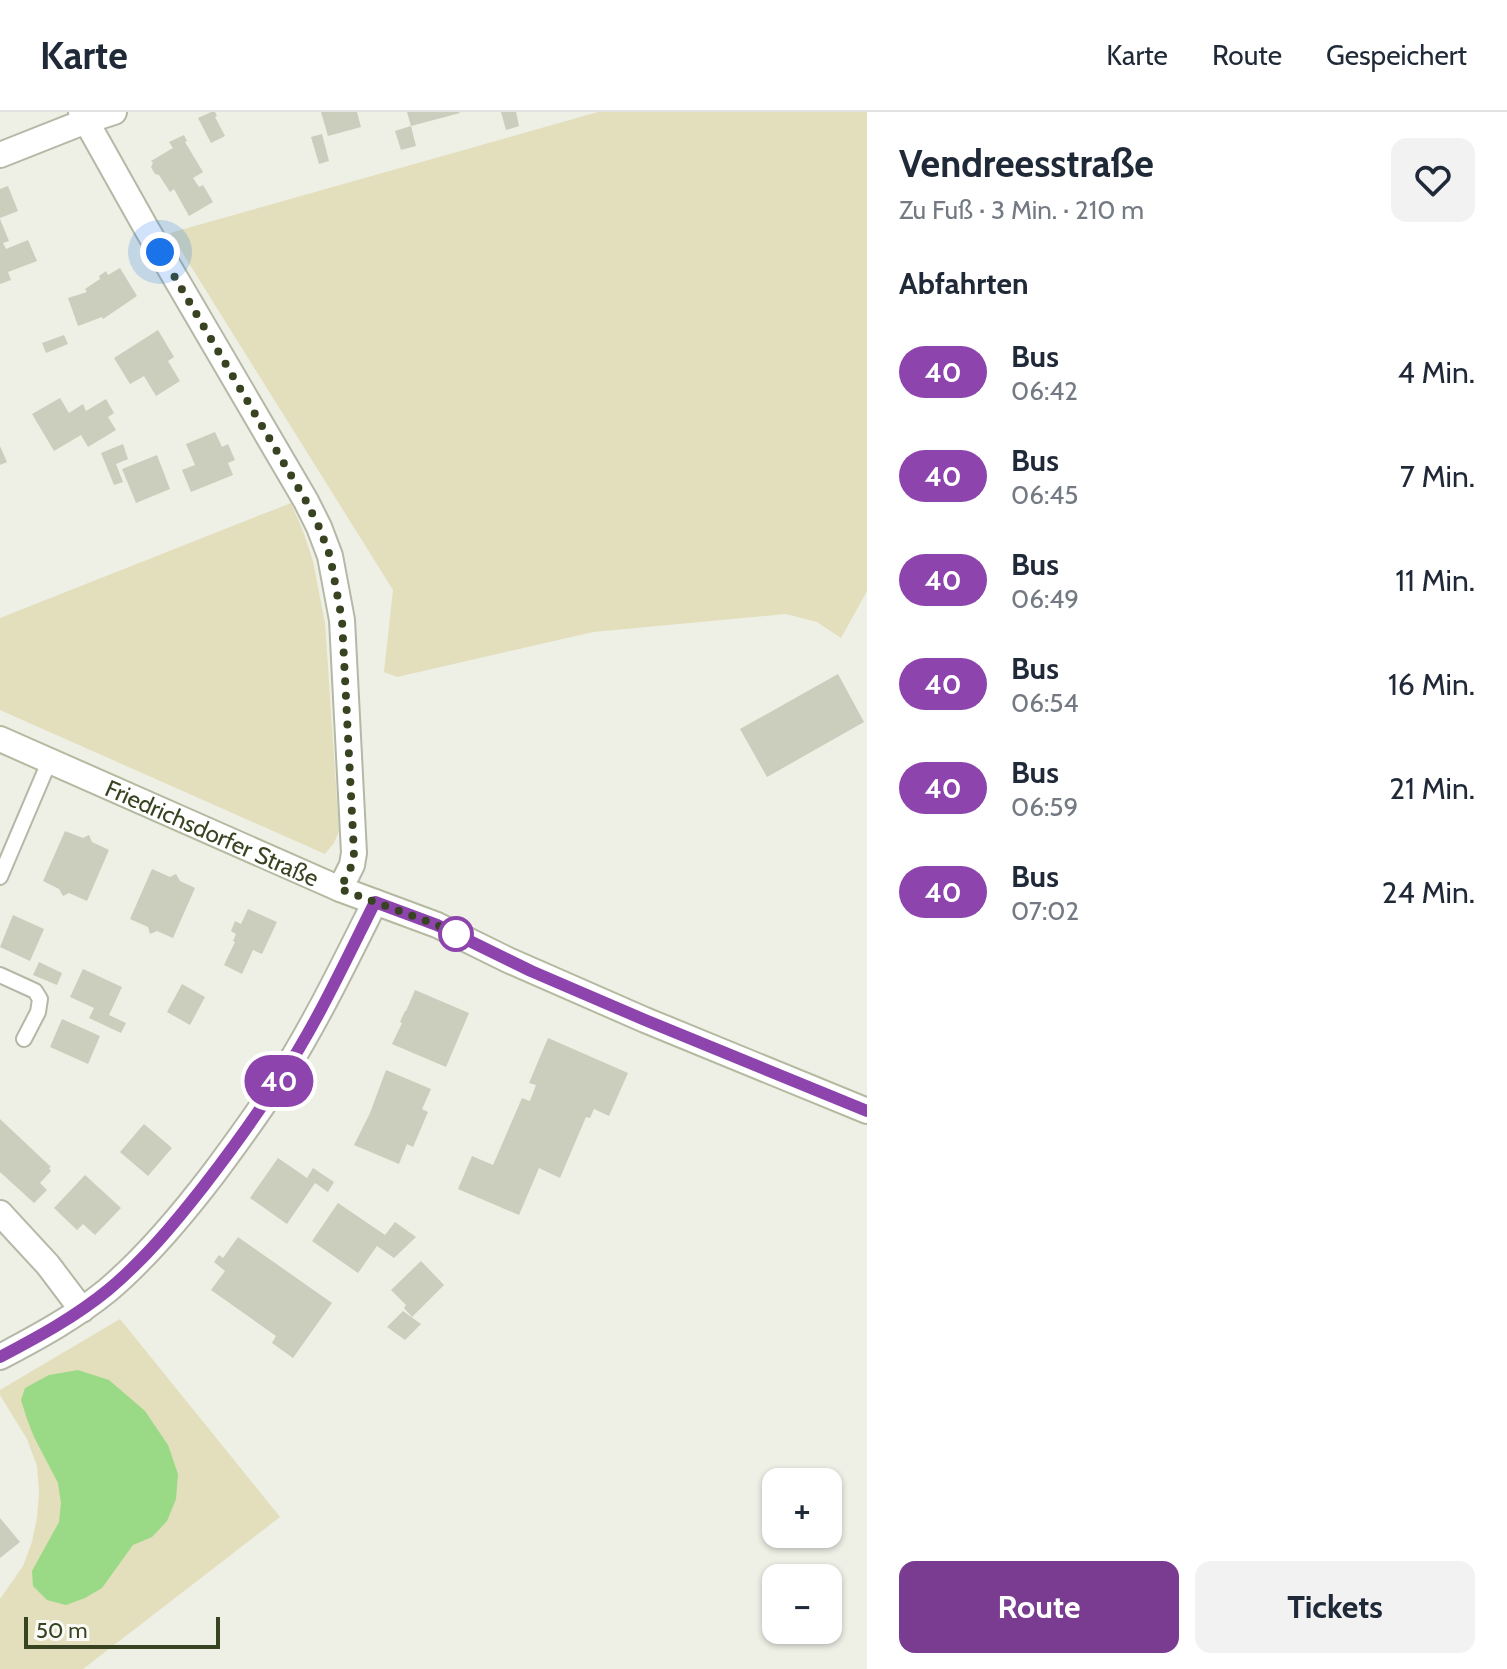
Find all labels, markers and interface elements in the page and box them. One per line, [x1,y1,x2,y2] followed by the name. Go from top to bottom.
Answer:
[40,32,128,79] text: Karte
[1106,38,1168,72] text: Karte
[1212,38,1282,72] text: Route
[1326,38,1467,72] text: Gespeichert
[1391,138,1475,222] button: heart
[899,140,1154,187] text: Vendreesstraße
[899,194,1144,226] text: Zu Fuß · 3 Min. · 210 m
[140,232,180,272] your location
[899,265,1029,302] text: Abfahrten
[1011,338,1059,375] text: Bus
[1397,354,1475,391] text: 4 Min.
[924,355,962,389] text: 40
[1011,375,1078,407] text: 06:42
[1011,442,1059,479] text: Bus
[1400,458,1475,495] text: 7 Min.
[924,459,962,493] text: 40
[1011,479,1078,511] text: 06:45
[1011,546,1059,583] text: Bus
[1395,562,1475,599] text: 11 Min.
[924,563,962,597] text: 40
[1011,583,1079,615] text: 06:49
[1011,650,1059,687] text: Bus
[1388,666,1475,703] text: 16 Min.
[924,667,962,701] text: 40
[1011,687,1078,719] text: 06:54
[1011,754,1059,791] text: Bus
[1389,770,1475,807] text: 21 Min.
[924,771,962,805] text: 40
[101,773,323,892] street label: Friedrichsdorfer Straße
[1011,791,1078,823] text: 06:59
[1011,858,1059,895] text: Bus
[1382,874,1475,911] text: 24 Min.
[924,875,962,909] text: 40
[1011,895,1079,927] text: 07:02
[439,917,473,951] unlabelled marker
[243,1055,315,1107] line badge: 40
[260,1064,298,1098] text: 40
[762,1468,842,1644] map controls
[762,1468,842,1548] button: +
[899,1561,1179,1653] button: Route
[1195,1561,1475,1653] button: Tickets
[762,1564,842,1644] button: −
[24,1613,220,1649] scale bar
[36,1617,88,1644] text: 50 m

